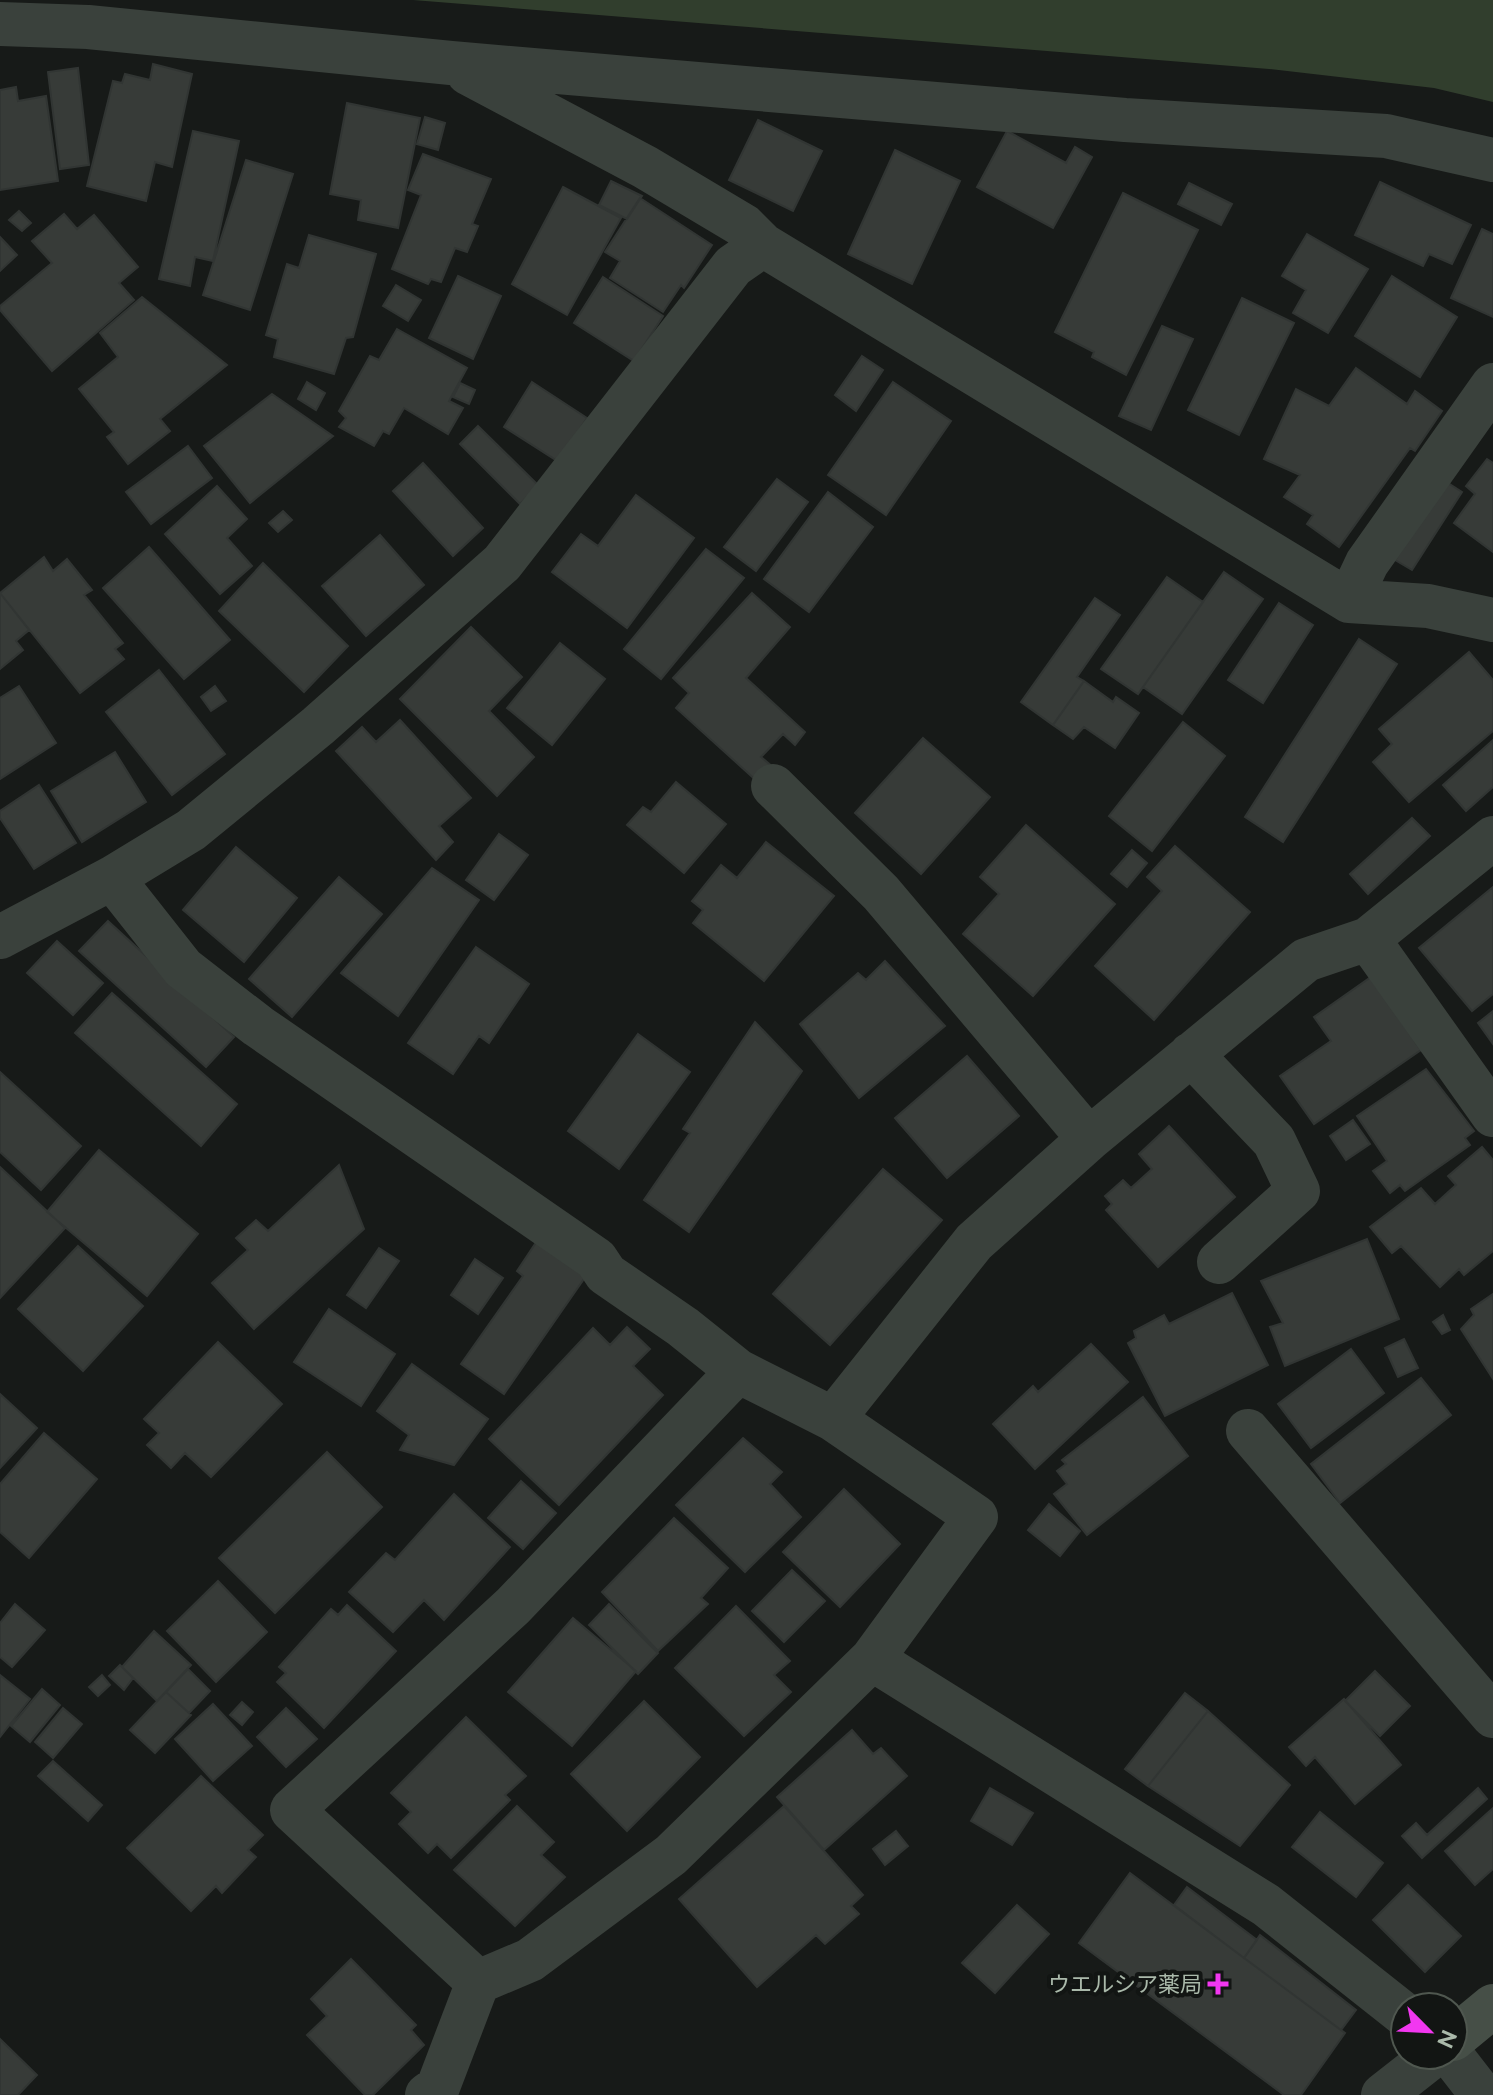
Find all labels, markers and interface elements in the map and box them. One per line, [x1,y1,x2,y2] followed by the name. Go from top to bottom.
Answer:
[1048,1971,1202,1997] place label: ウエルシア薬局
[1209,1975,1227,1993] marker: ウエルシア薬局
[1389,1991,1469,2071] north arrow
[1432,2026,1463,2052] text: N

